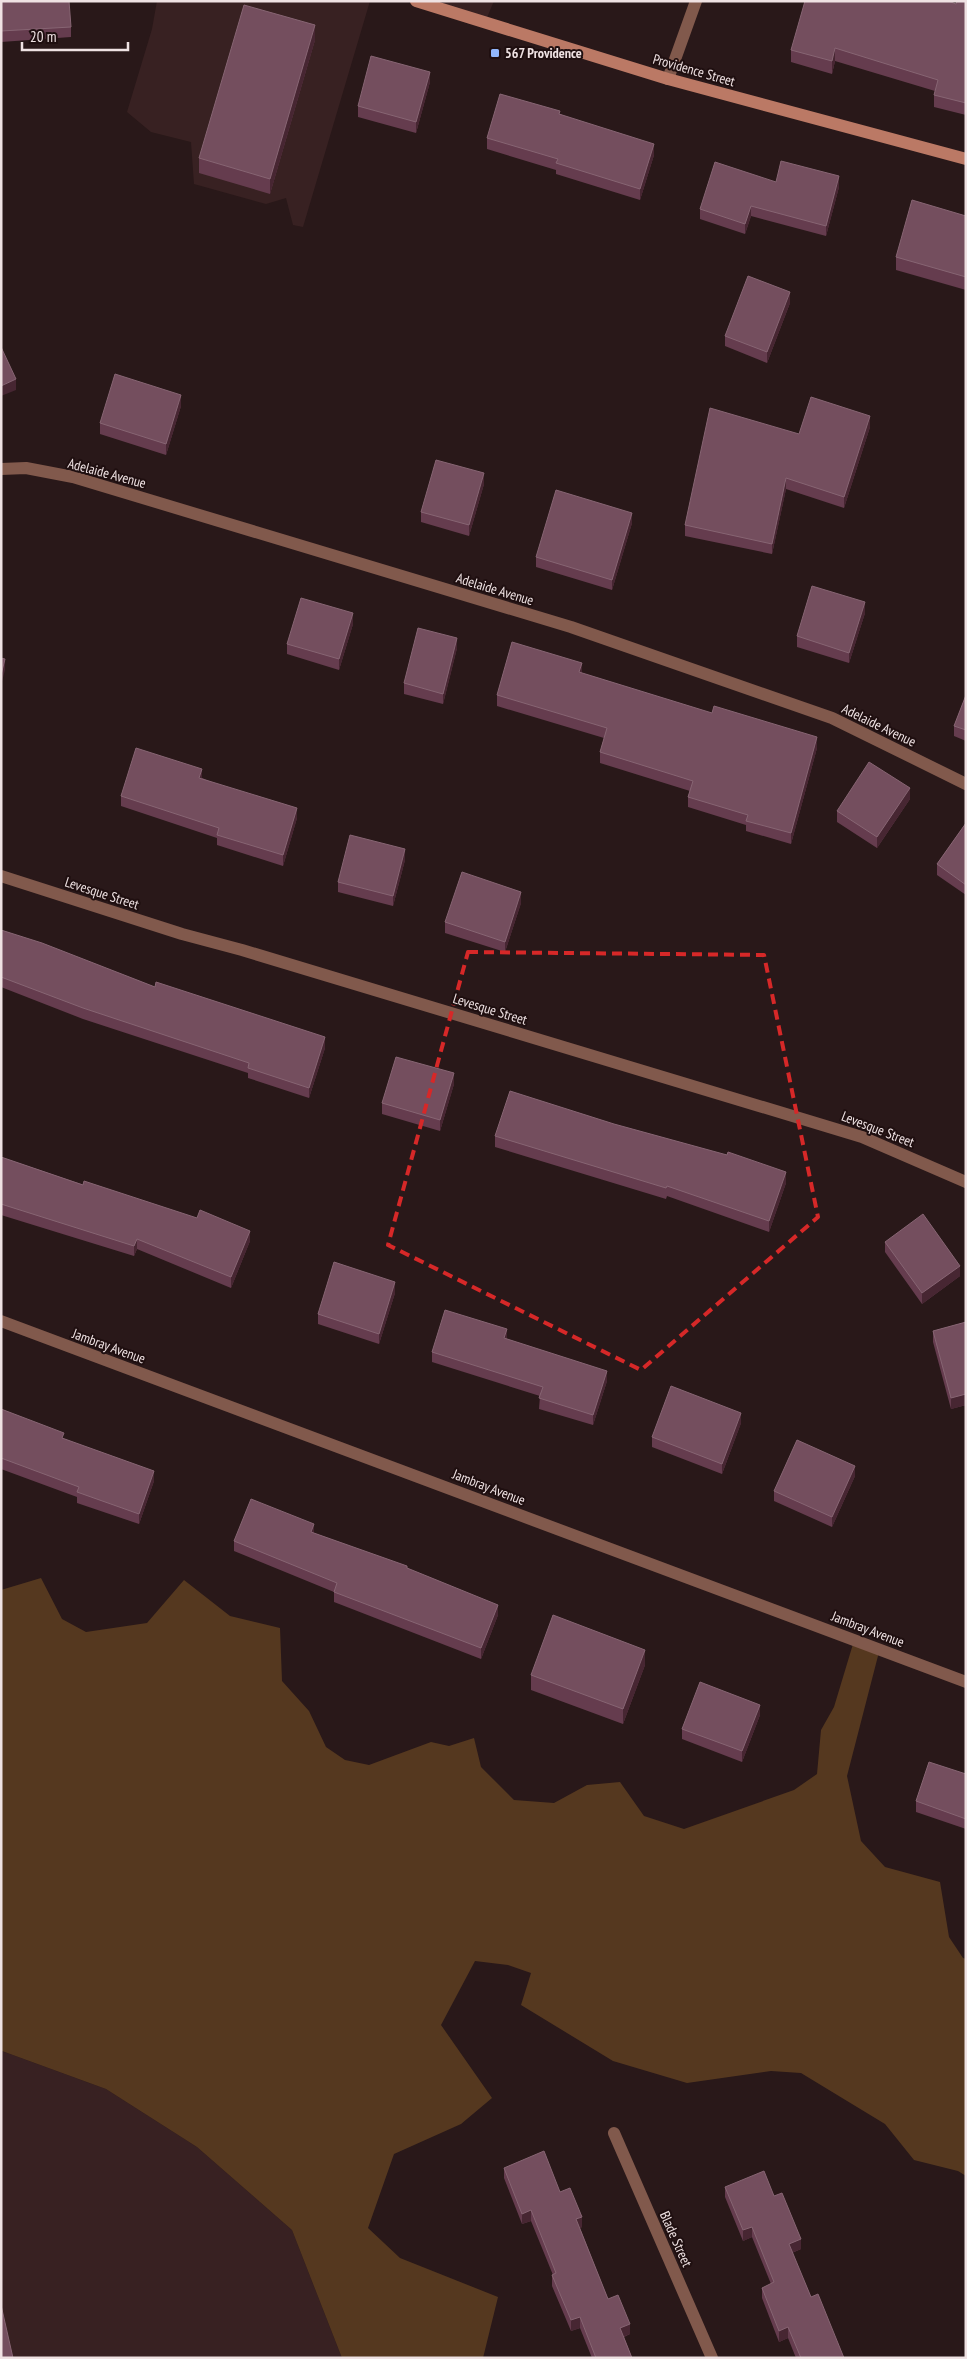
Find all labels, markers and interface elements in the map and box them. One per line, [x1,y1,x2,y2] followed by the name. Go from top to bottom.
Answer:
[22,20,129,52] scale bar
[30,27,56,46] text: 20 m
[505,44,582,62] place label: 567 Providence
[489,47,501,59] marker: 567 Providence
[651,50,737,90] street label: Providence Street
[66,454,148,492] street label: Adelaide Avenue
[454,569,536,609] street label: Adelaide Avenue
[839,699,919,751] street label: Adelaide Avenue
[63,873,141,913] street label: Levesque Street
[451,989,529,1029] street label: Levesque Street
[839,1107,917,1151] street label: Levesque Street
[69,1324,148,1368] street label: Jambray Avenue
[449,1465,528,1509] street label: Jambray Avenue
[828,1607,907,1651] street label: Jambray Avenue
[656,2208,696,2270] street label: Blade Street

